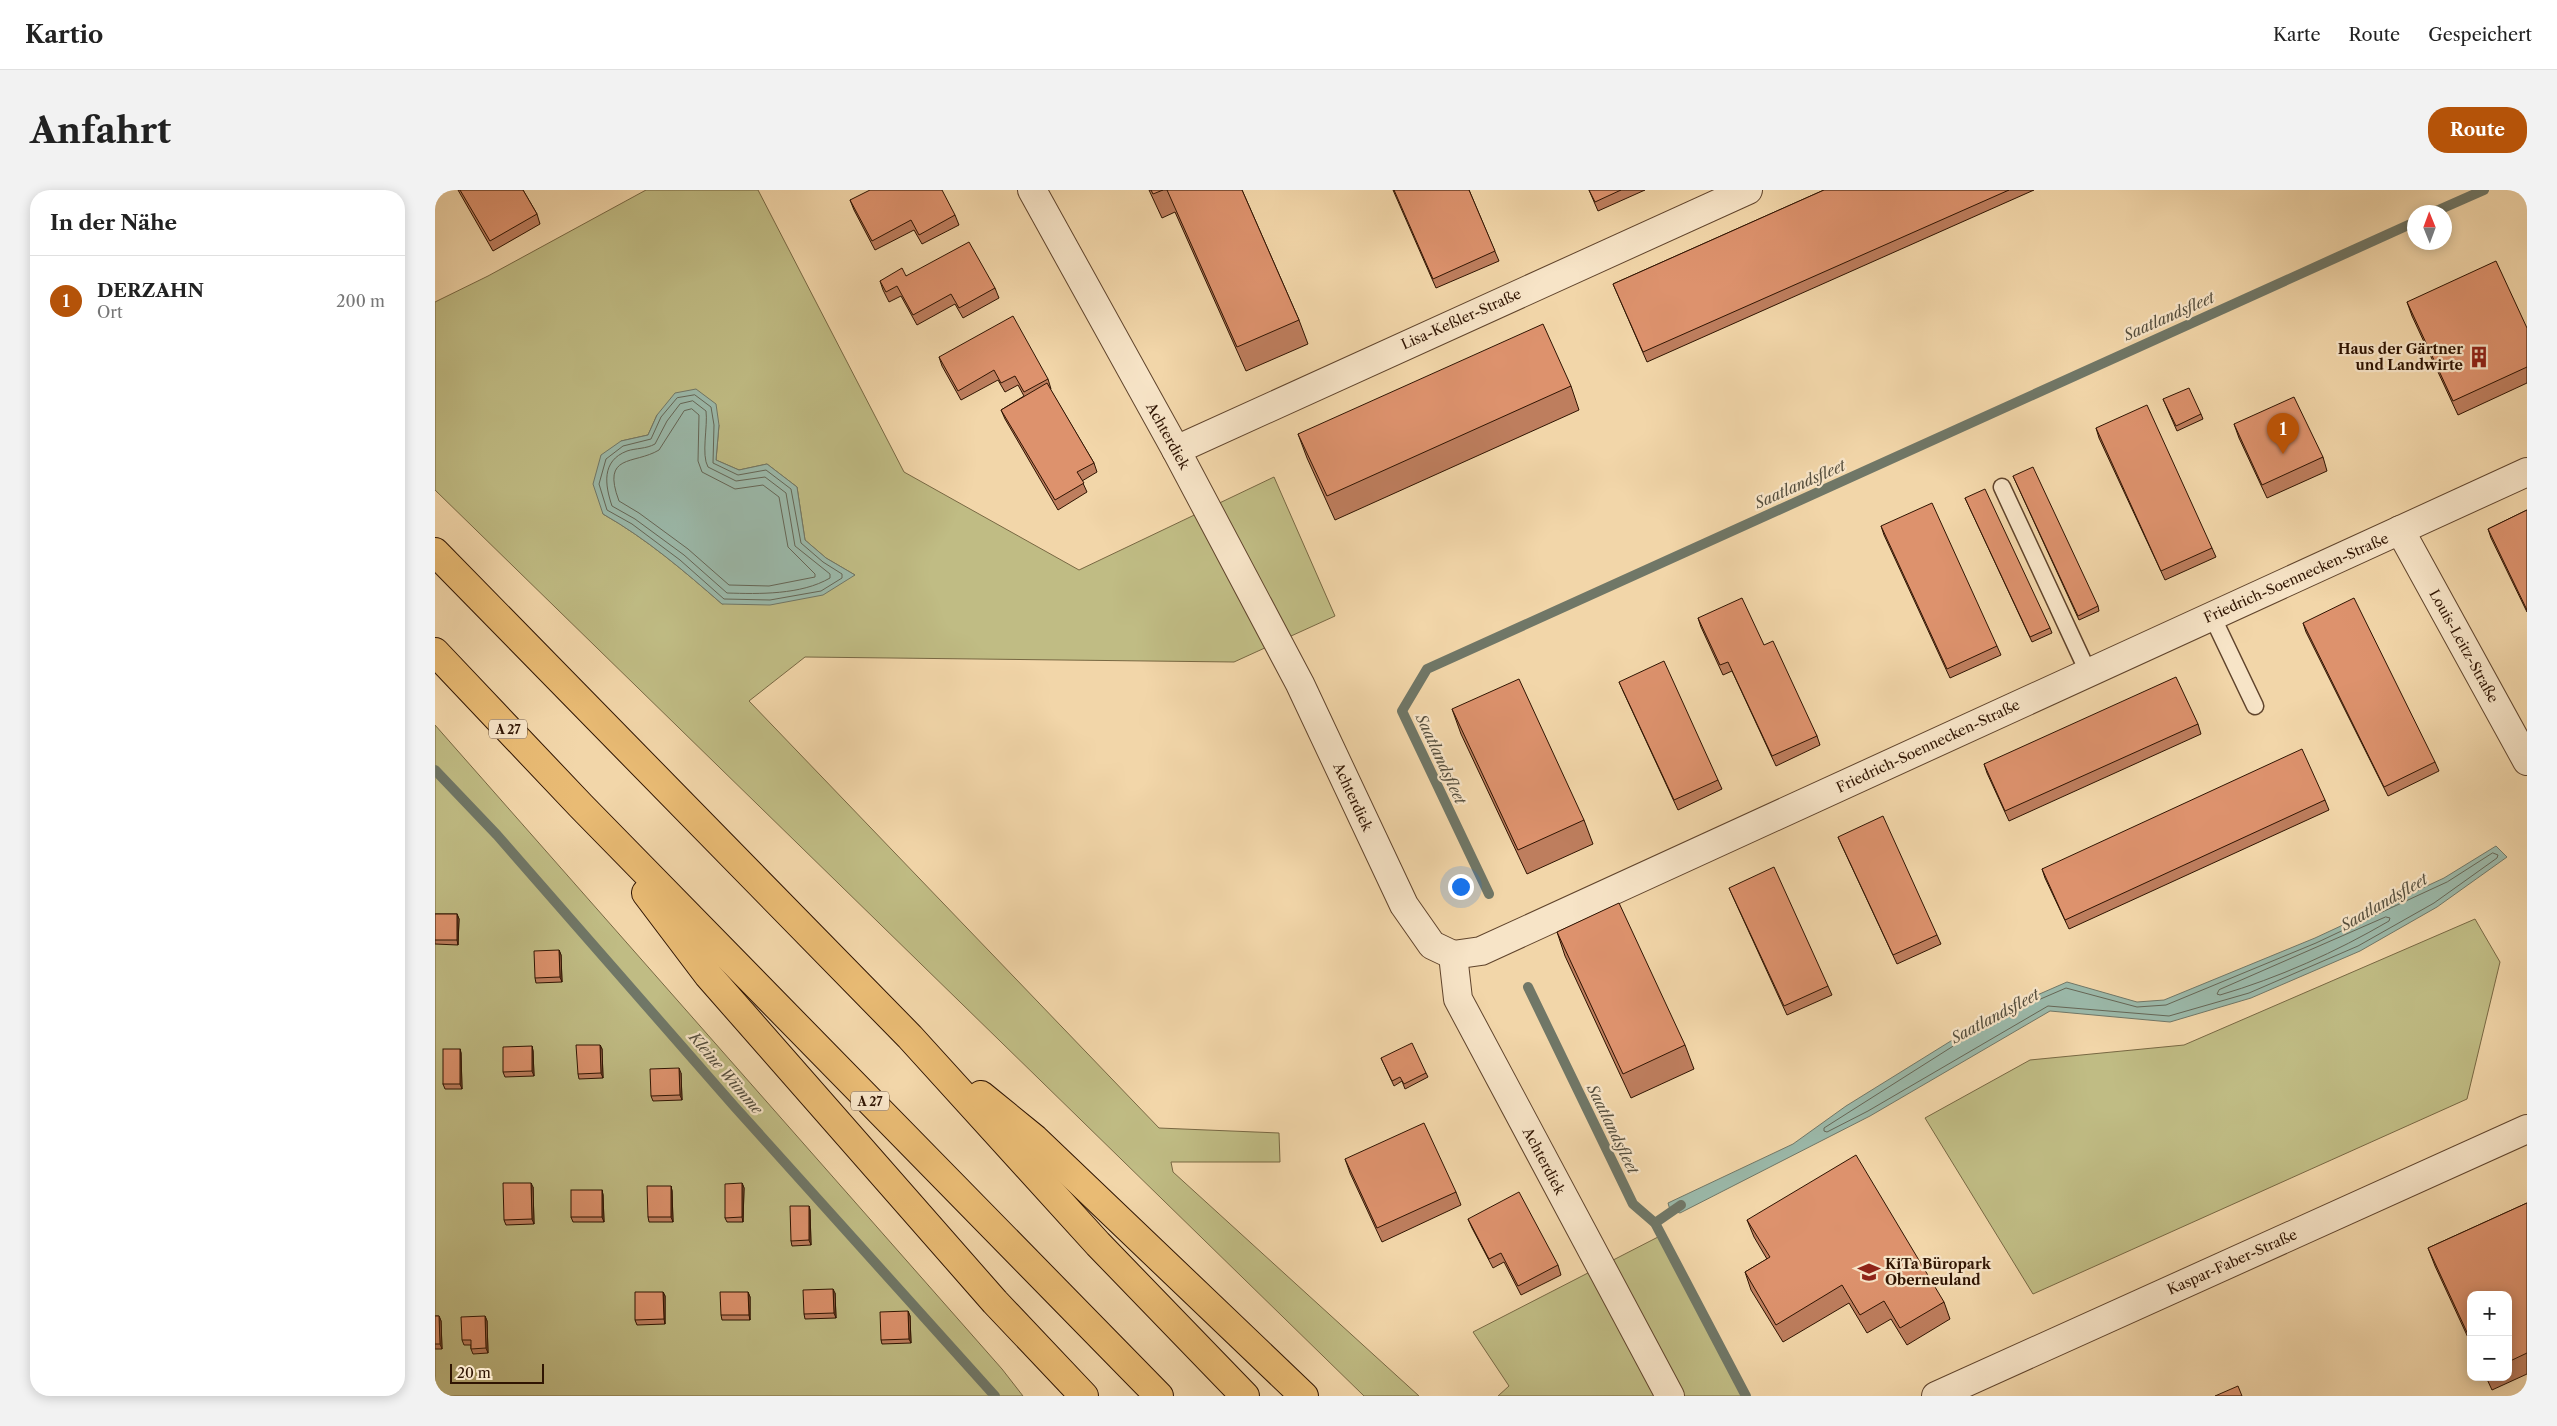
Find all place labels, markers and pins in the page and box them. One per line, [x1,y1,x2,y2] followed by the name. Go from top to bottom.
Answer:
[2338,340,2463,374] place label: Haus der Gärtner und Landwirte
[2466,344,2492,370] building icon: Haus der Gärtner und Landwirte
[2267,413,2299,454] pin: 1
[1885,1255,1992,1289] place label: KiTa Büropark Oberneuland
[1856,1259,1882,1285] school or university icon: KiTa Büropark Oberneuland

